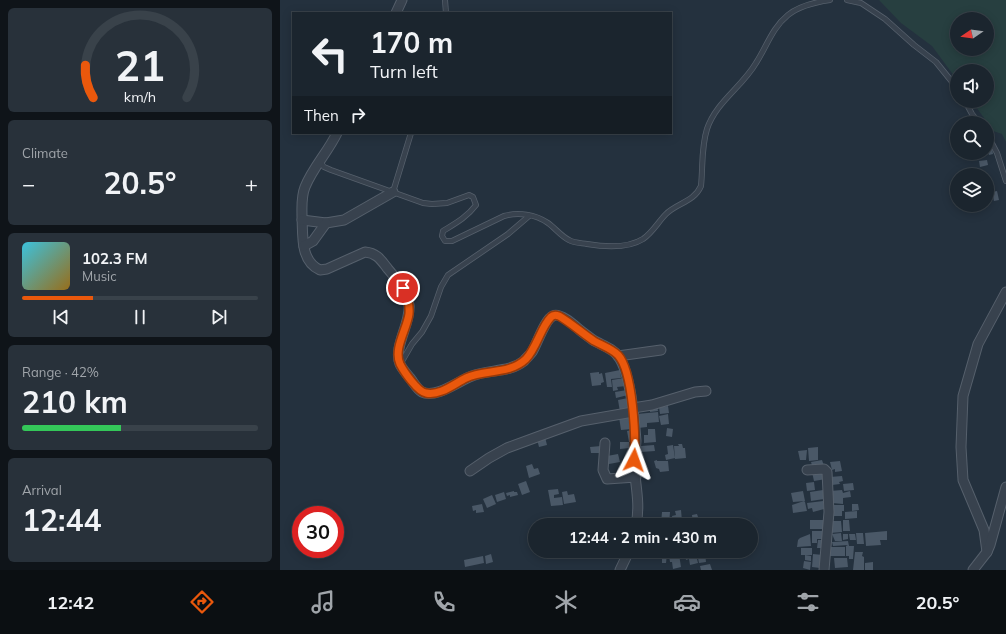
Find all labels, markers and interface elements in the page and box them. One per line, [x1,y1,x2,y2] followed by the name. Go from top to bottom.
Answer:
[950,12,994,56] north arrow
[950,12,994,212] map controls
[370,25,453,60] text: 170 m
[304,28,356,80] icon: left
[115,39,165,91] text: 21
[370,60,438,83] text: Turn left
[950,64,994,108] button: sound
[124,88,156,106] text: km/h
[347,104,369,126] icon: right
[304,106,339,125] text: Then
[950,116,994,160] button: search
[22,145,68,161] text: Climate
[104,164,176,202] text: 20.5°
[950,168,994,212] button: layers
[22,170,35,198] text: −
[245,170,258,198] text: +
[82,249,147,268] text: 102.3 FM
[82,268,117,284] text: Music
[386,271,420,305] pin
[392,277,414,299] icon: arrive
[50,306,72,328] icon: previous
[129,306,151,328] icon: pause
[208,306,230,328] icon: next
[22,364,99,380] text: Range · 42%
[22,383,128,421] text: 210 km
[613,439,655,481] position arrow
[22,482,62,498] text: Arrival
[22,501,101,539] text: 12:44
[292,506,344,558] speed limit sign: 30
[569,528,717,547] text: 12:44 · 2 min · 430 m
[188,588,216,616] icon: directions
[309,588,337,616] icon: music
[430,588,458,616] icon: phone
[552,588,580,616] icon: climate
[673,588,701,616] icon: car
[794,588,822,616] icon: filters
[47,591,94,614] text: 12:42
[916,591,959,614] text: 20.5°

